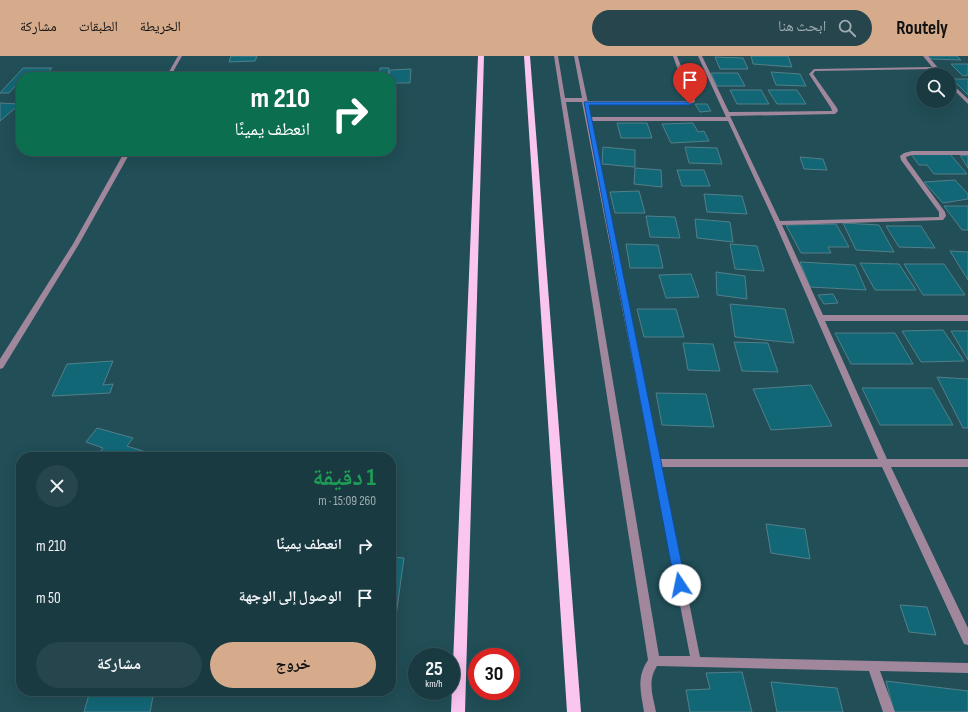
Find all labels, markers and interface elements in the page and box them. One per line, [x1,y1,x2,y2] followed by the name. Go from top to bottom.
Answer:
[592,10,872,46] search box
[778,17,826,36] text: ابحث هنا
[836,17,858,39] icon: search
[896,17,948,40] text: Routely
[20,18,57,35] text: مشاركة
[79,18,118,35] text: الطبقات
[140,18,181,35] text: الخريطة
[673,63,707,104] pin
[916,68,956,108] map controls
[916,68,956,108] button: search
[679,69,701,91] icon: arrive
[250,82,310,115] text: 210 m
[324,88,376,140] icon: right
[235,119,310,140] text: انعطف يمينًا
[312,463,376,492] text: 1 دقيقة
[36,465,78,507] button: close
[318,493,376,509] text: 260 m · 15:09
[276,535,342,554] text: انعطف يمينًا
[354,535,376,557] icon: right
[36,537,66,556] text: 210 m
[659,564,701,606] position arrow
[239,587,342,606] text: الوصول إلى الوجهة
[354,587,376,609] icon: arrive
[36,589,61,608] text: 50 m
[36,642,202,688] button: مشاركة
[210,642,376,688] button: خروج
[468,648,520,700] speed limit sign: 30
[425,657,443,681] text: 25
[425,678,443,690] text: km/h

